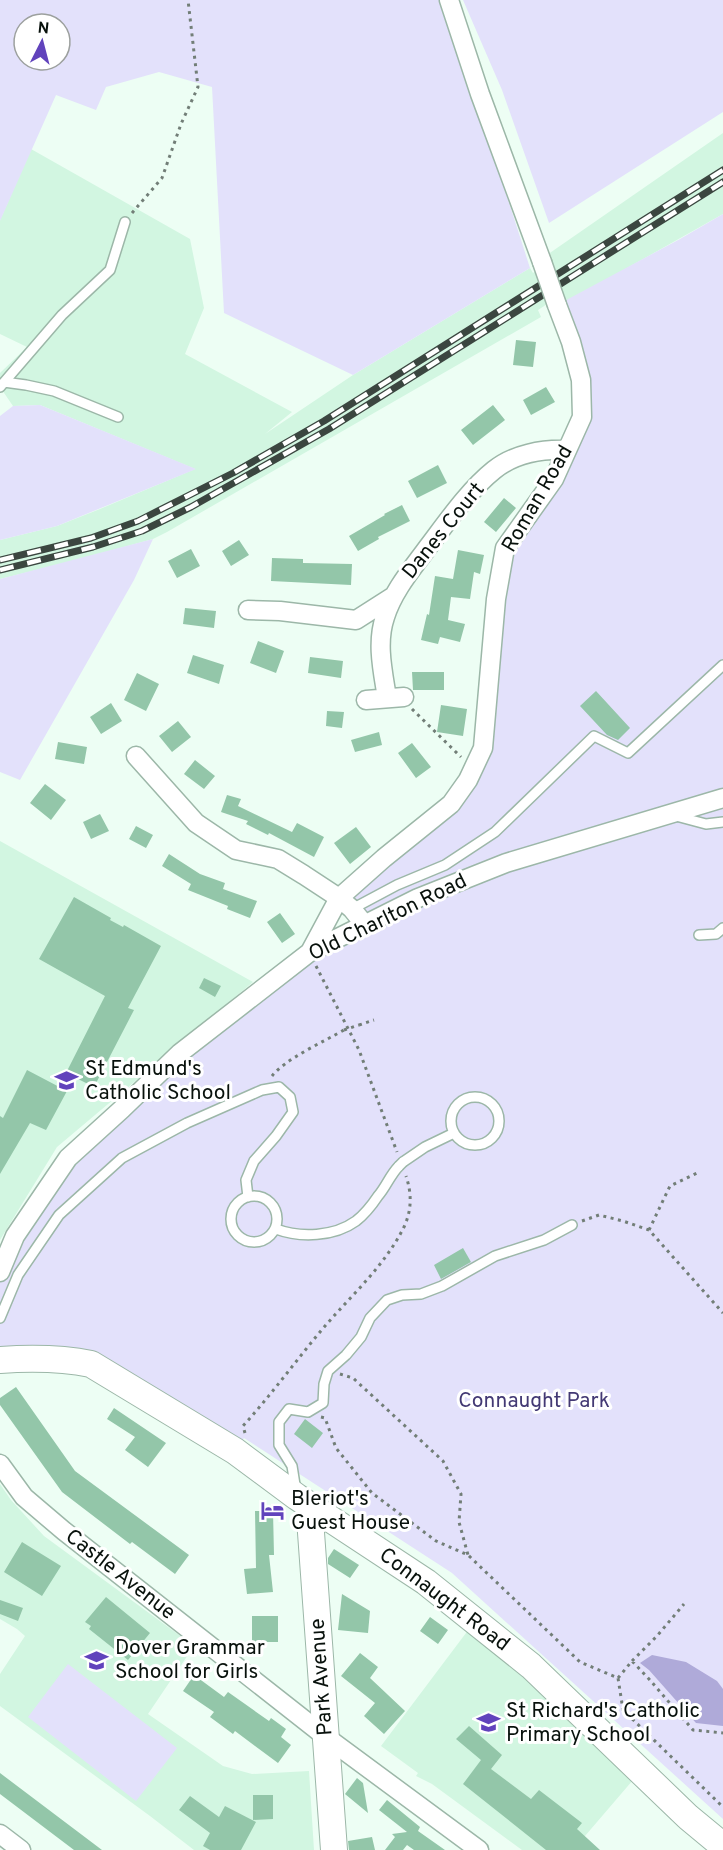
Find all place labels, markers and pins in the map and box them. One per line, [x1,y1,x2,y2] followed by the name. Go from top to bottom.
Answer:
[85,1056,231,1107] place label: St Edmund's Catholic School
[54,1068,80,1094] school or university icon: St Edmund's Catholic School
[291,1486,410,1537] place label: Bleriot's Guest House
[260,1498,286,1524] hotel icon: Bleriot's Guest House
[115,1635,265,1686] place label: Dover Grammar School for Girls
[84,1647,110,1673] school or university icon: Dover Grammar School for Girls
[506,1698,700,1749] place label: St Richard's Catholic Primary School
[475,1710,501,1736] school or university icon: St Richard's Catholic Primary School

